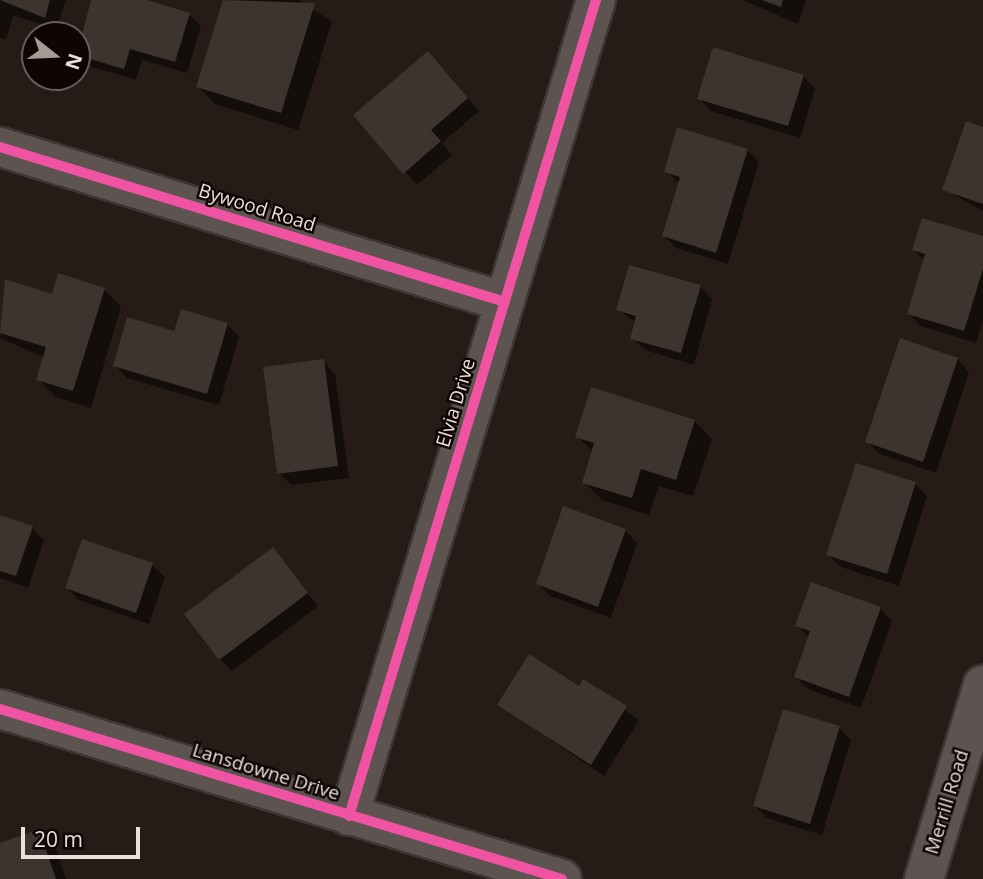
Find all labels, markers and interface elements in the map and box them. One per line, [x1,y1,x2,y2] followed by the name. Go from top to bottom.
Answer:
[21,21,91,91] north arrow
[59,50,89,73] text: N
[196,179,318,237] street label: Bywood Road
[432,356,480,450] street label: Elvia Drive
[190,739,342,805] street label: Lansdowne Drive
[920,747,974,857] street label: Merrill Road
[24,812,144,856] scale bar
[34,825,83,853] text: 20 m

